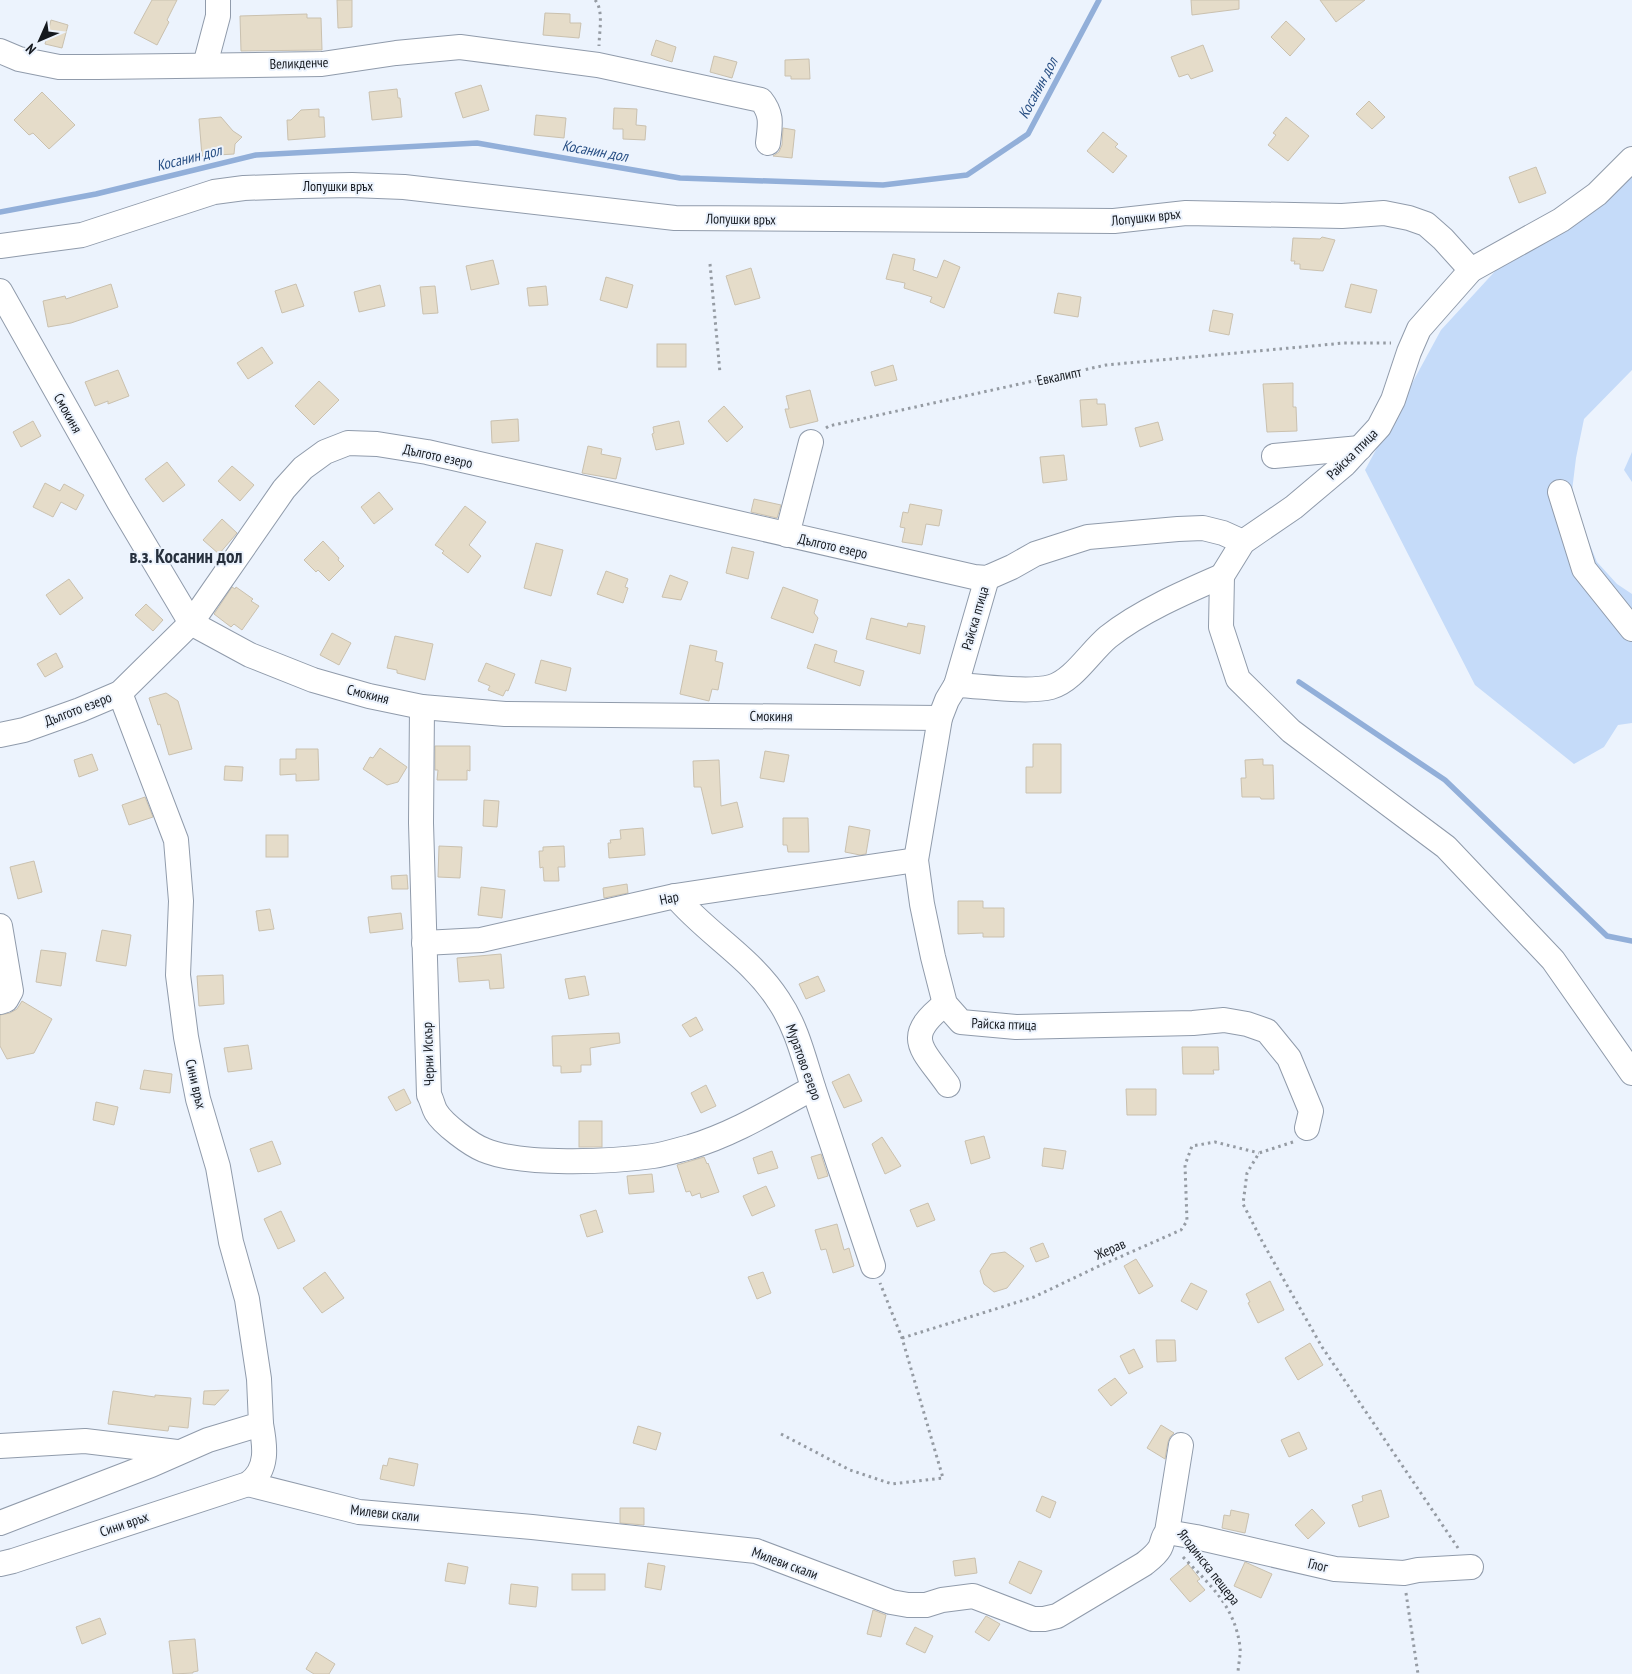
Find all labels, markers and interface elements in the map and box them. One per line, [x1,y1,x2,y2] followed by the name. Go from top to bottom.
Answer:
[15,15,65,65] north arrow
[22,40,40,58] text: N
[1014,52,1062,122] water label: Косанин дол
[269,53,329,73] street label: Великденче
[561,135,631,166] water label: Косанин дол
[154,140,225,175] water label: Косанин дол
[302,177,373,195] street label: Лопушки връх
[1109,204,1182,230] street label: Лопушки връх
[705,209,776,229] street label: Лопушки връх
[1035,362,1083,389] street label: Евкалипт
[50,390,86,436] street label: Смокиня
[1323,425,1381,483] street label: Райска птица
[402,440,474,472] street label: Дългото езеро
[797,529,869,563] street label: Дългото езеро
[129,544,243,568] district label: в.з. Косанин дол
[957,584,993,652] street label: Райска птица
[345,680,391,708] street label: Смокиня
[42,688,114,730] street label: Дългото езеро
[749,707,793,725] street label: Смокиня
[658,887,680,909] street label: Нар
[971,1014,1037,1034] street label: Райска птица
[418,1022,438,1086] street label: Черни Искър
[782,1022,826,1102] street label: Муратово езеро
[182,1057,210,1111] street label: Сини връх
[1091,1234,1129,1264] street label: Жерав
[350,1500,420,1526] street label: Милеви скали
[97,1507,151,1541] street label: Сини връх
[1174,1525,1244,1609] street label: Ягодинска пещера
[749,1543,821,1583] street label: Милеви скали
[1306,1554,1330,1576] street label: Глог

